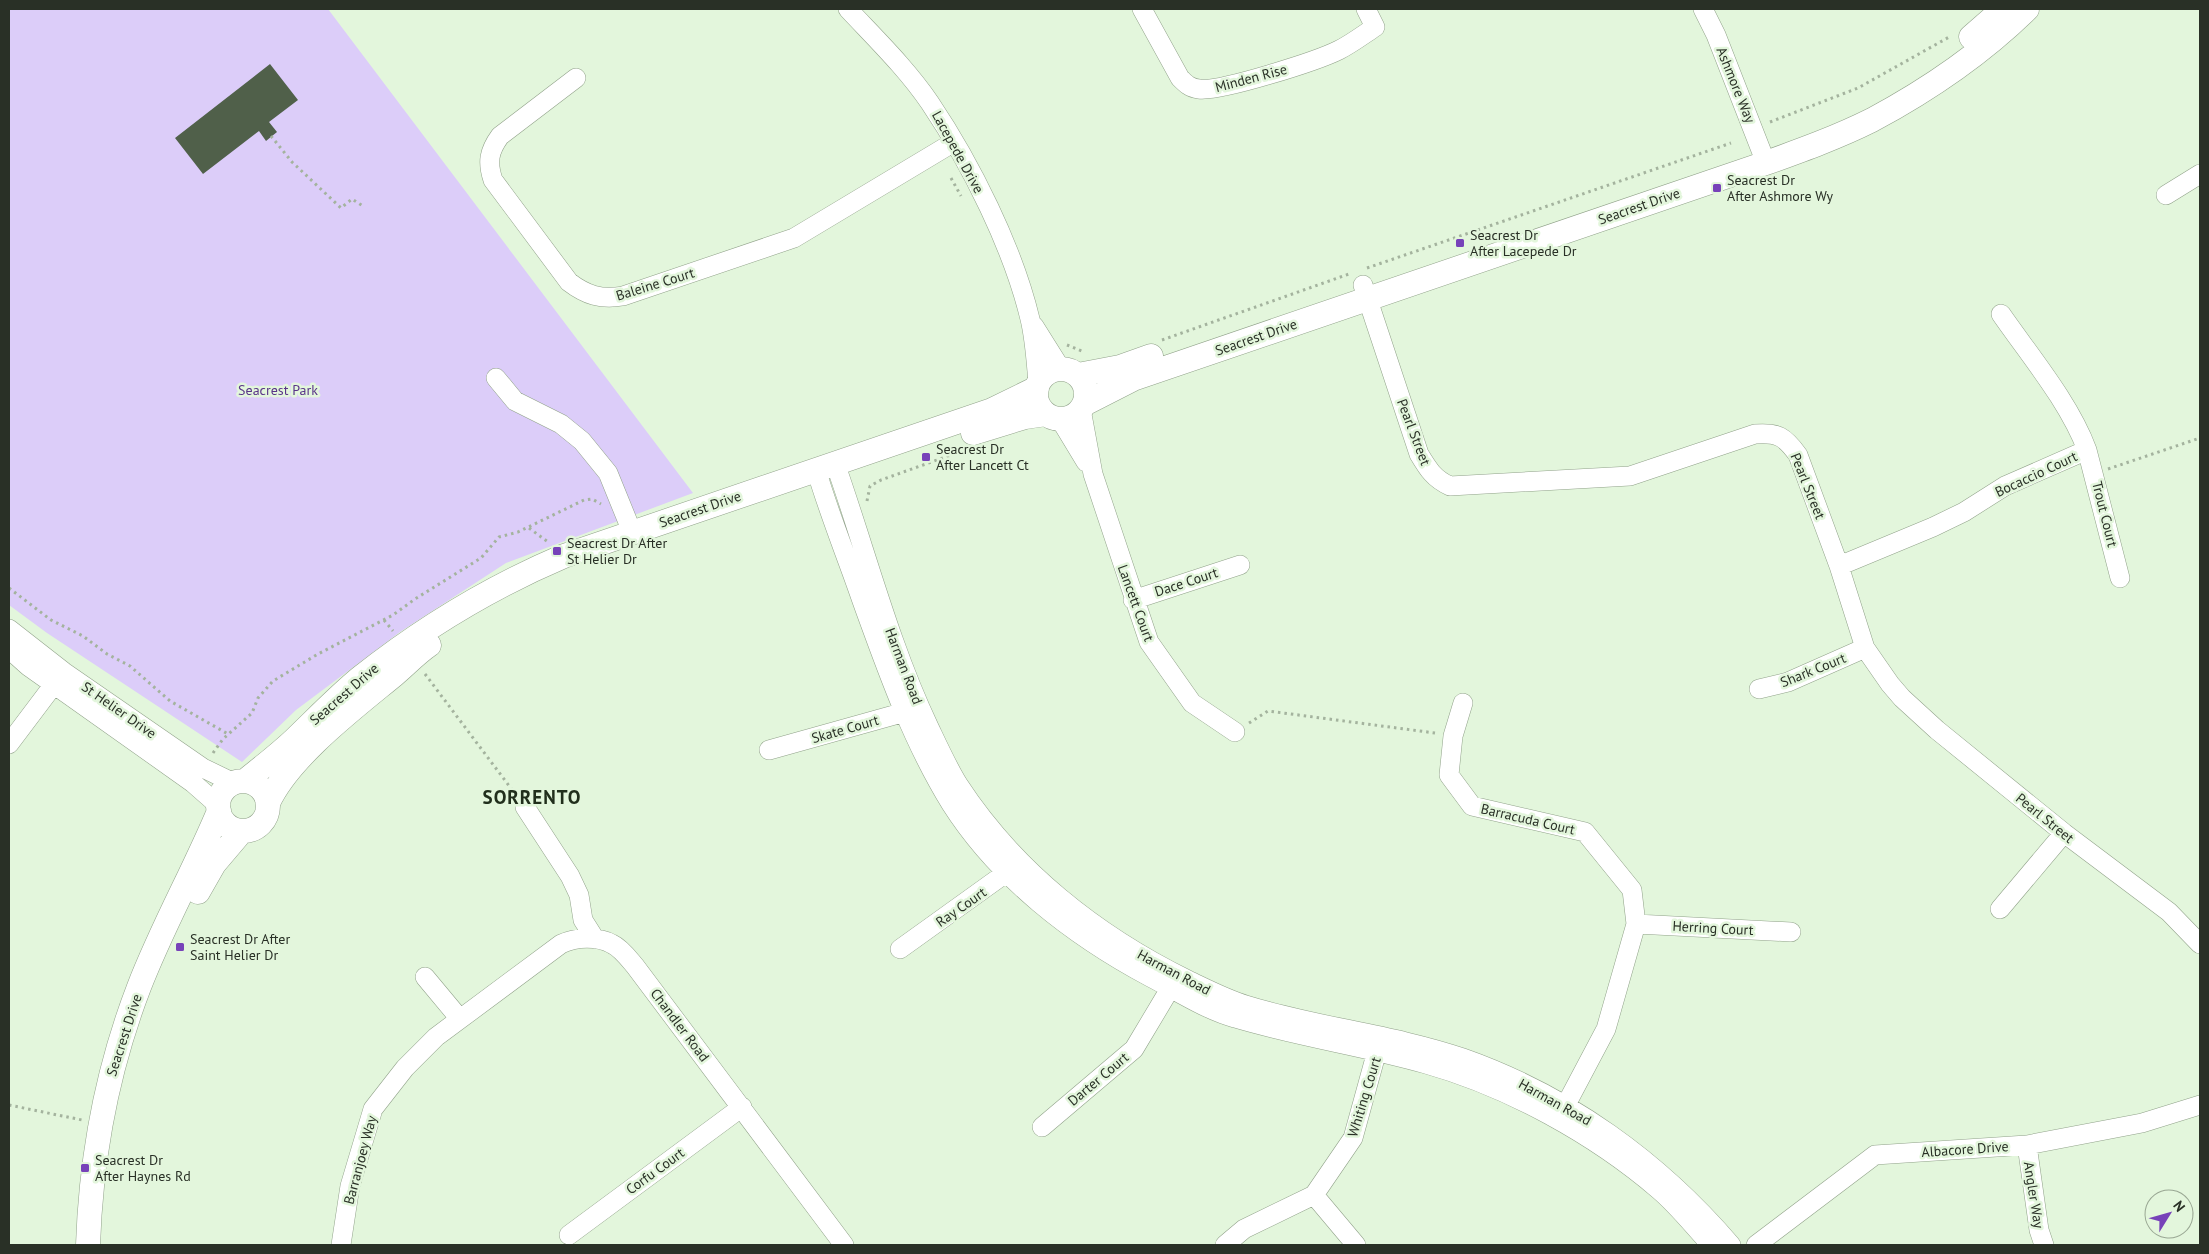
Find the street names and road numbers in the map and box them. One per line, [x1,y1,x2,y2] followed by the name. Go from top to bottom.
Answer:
[1713,44,1760,126] street label: Ashmore Way
[1213,60,1289,96] street label: Minden Rise
[928,108,988,196] street label: Lacepede Drive
[1596,184,1682,228] street label: Seacrest Drive
[614,263,697,304] street label: Baleine Court
[1213,315,1299,359] street label: Seacrest Drive
[1393,396,1435,468] street label: Pearl Street
[1992,447,2080,501] street label: Bocaccio Court
[1787,450,1829,522] street label: Pearl Street
[2088,479,2122,549] street label: Trout Court
[657,487,743,531] street label: Seacrest Drive
[1114,562,1158,644] street label: Lancett Court
[1152,563,1220,601] street label: Dace Court
[881,625,927,707] street label: Harman Road
[1777,649,1849,691] street label: Shark Court
[306,659,382,729] street label: Seacrest Drive
[78,678,160,742] street label: St Helier Drive
[809,711,881,747] street label: Skate Court
[2012,789,2078,847] street label: Pearl Street
[1479,799,1577,839] street label: Barracuda Court
[932,883,990,931] street label: Ray Court
[1672,917,1754,939] street label: Herring Court
[1134,945,1214,999] street label: Harman Road
[647,985,713,1065] street label: Chandler Road
[102,992,146,1078] street label: Seacrest Drive
[1064,1048,1132,1110] street label: Darter Court
[1343,1054,1385,1139] street label: Whiting Court
[1515,1075,1595,1129] street label: Harman Road
[339,1113,381,1206] street label: Barranjoey Way
[1921,1137,2009,1161] street label: Albacore Drive
[622,1144,688,1198] street label: Corfu Court
[2020,1160,2048,1230] street label: Angler Way

